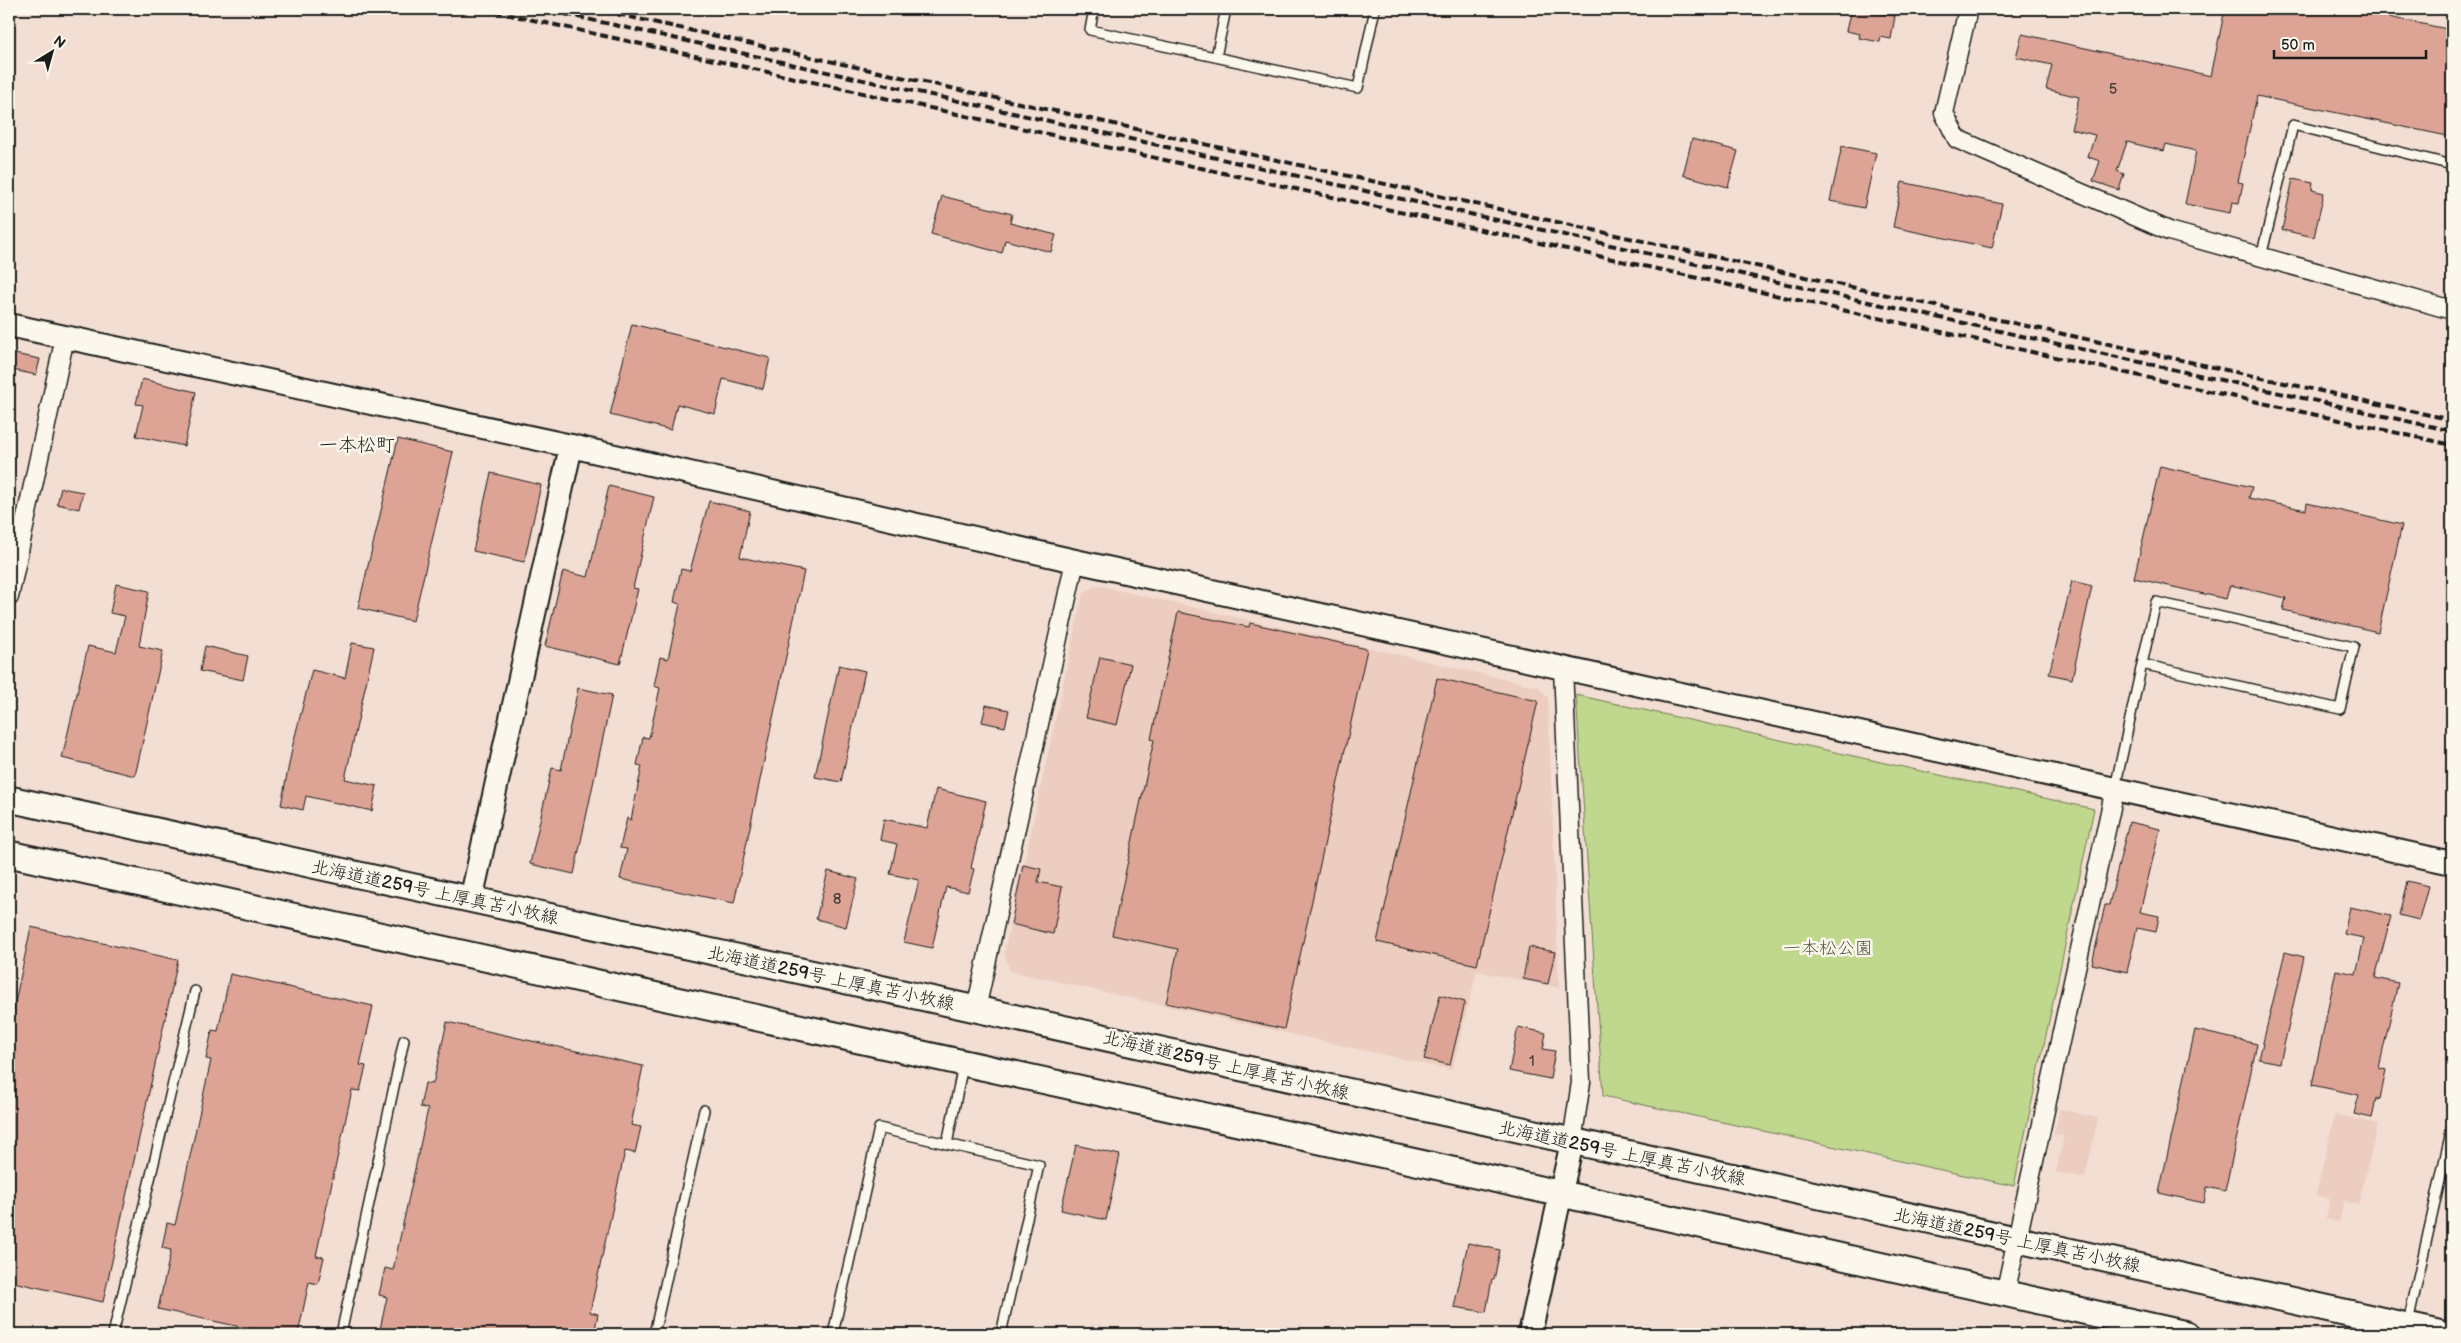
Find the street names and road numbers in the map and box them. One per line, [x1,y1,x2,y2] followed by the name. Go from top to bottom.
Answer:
[309,856,560,929] street label: 北海道道259号 上厚真苫小牧線
[705,942,956,1015] street label: 北海道道259号 上厚真苫小牧線
[1101,1027,1351,1104] street label: 北海道道259号 上厚真苫小牧線
[1496,1117,1747,1190] street label: 北海道道259号 上厚真苫小牧線
[1891,1204,2142,1277] street label: 北海道道259号 上厚真苫小牧線

